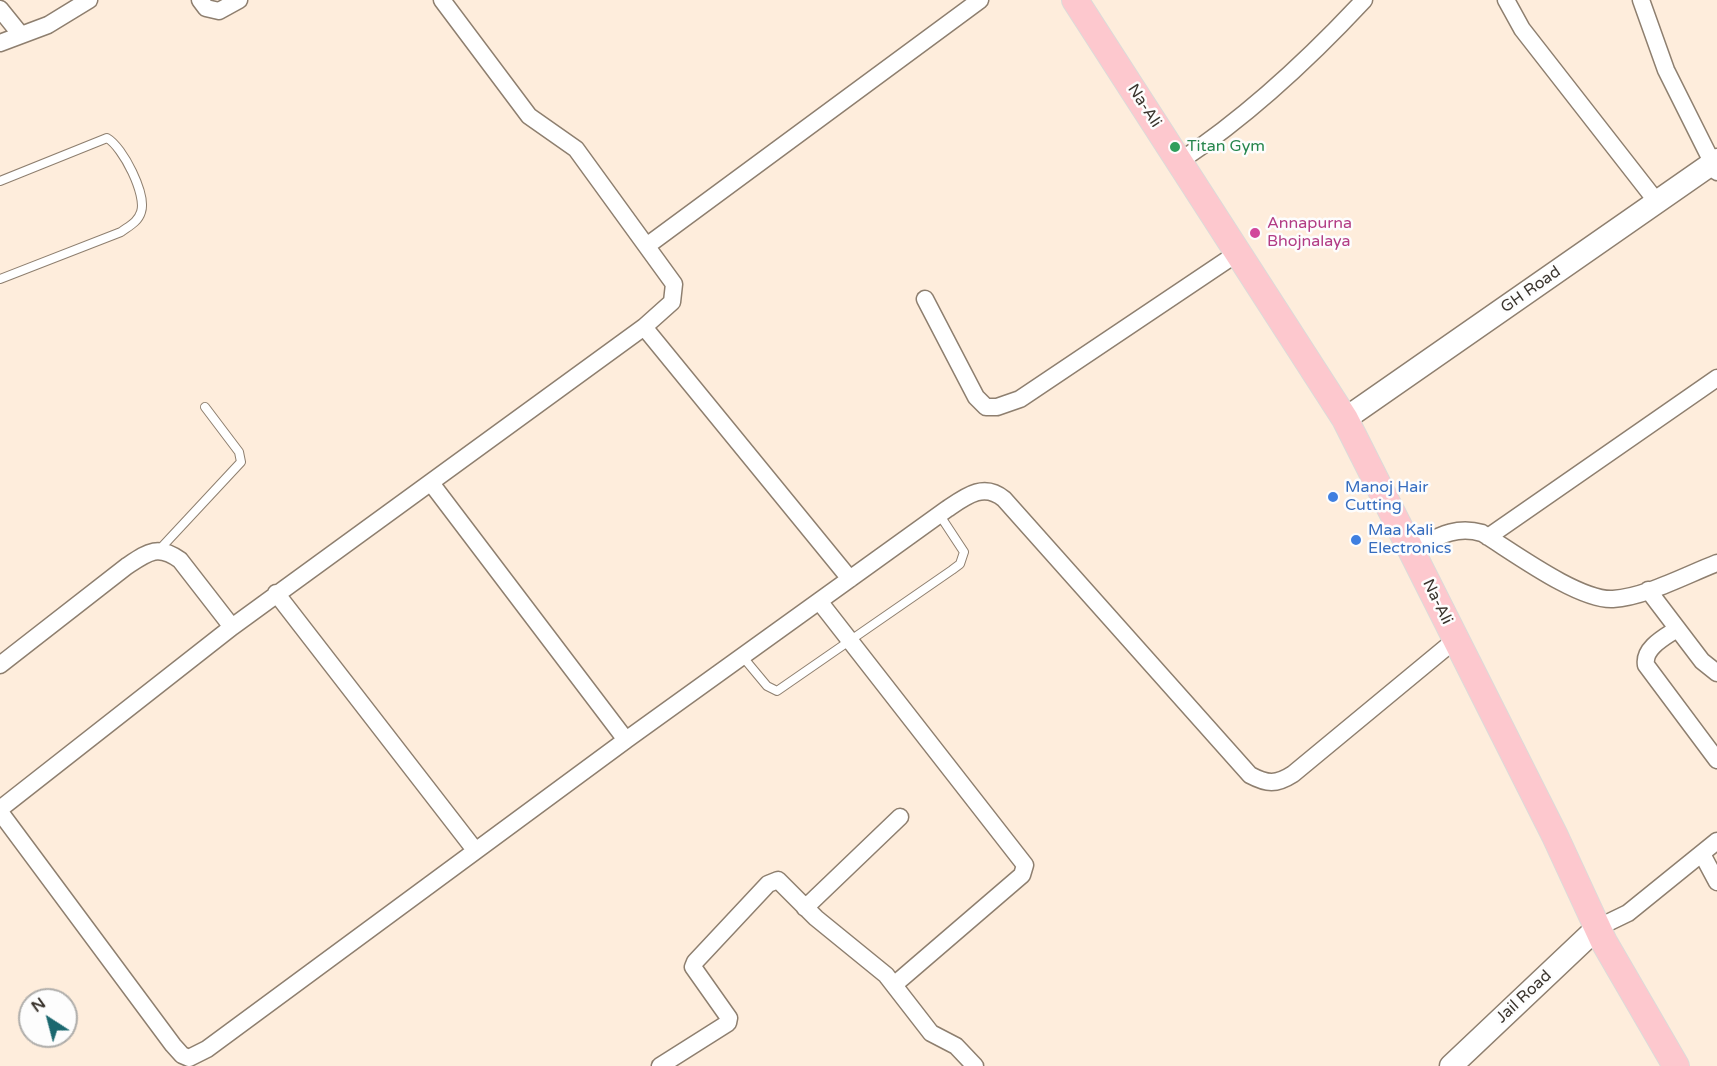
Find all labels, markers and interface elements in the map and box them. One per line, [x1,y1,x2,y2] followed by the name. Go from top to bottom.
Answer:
[1123,81,1165,131] street label: Na-Ali
[1187,137,1265,157] place label: Titan Gym
[1168,140,1182,154] marker: Titan Gym
[1267,214,1352,252] place label: Annapurna Bhojnalaya
[1248,226,1262,240] marker: Annapurna Bhojnalaya
[1497,262,1565,318] street label: GH Road
[1345,478,1428,516] place label: Manoj Hair Cutting
[1326,490,1340,504] marker: Manoj Hair Cutting
[1368,521,1451,559] place label: Maa Kali Electronics
[1349,533,1363,547] marker: Maa Kali Electronics
[1418,576,1456,628] street label: Na-Ali
[1492,967,1556,1027] street label: Jail Road
[18,988,78,1048] north arrow
[28,993,50,1017] text: N

